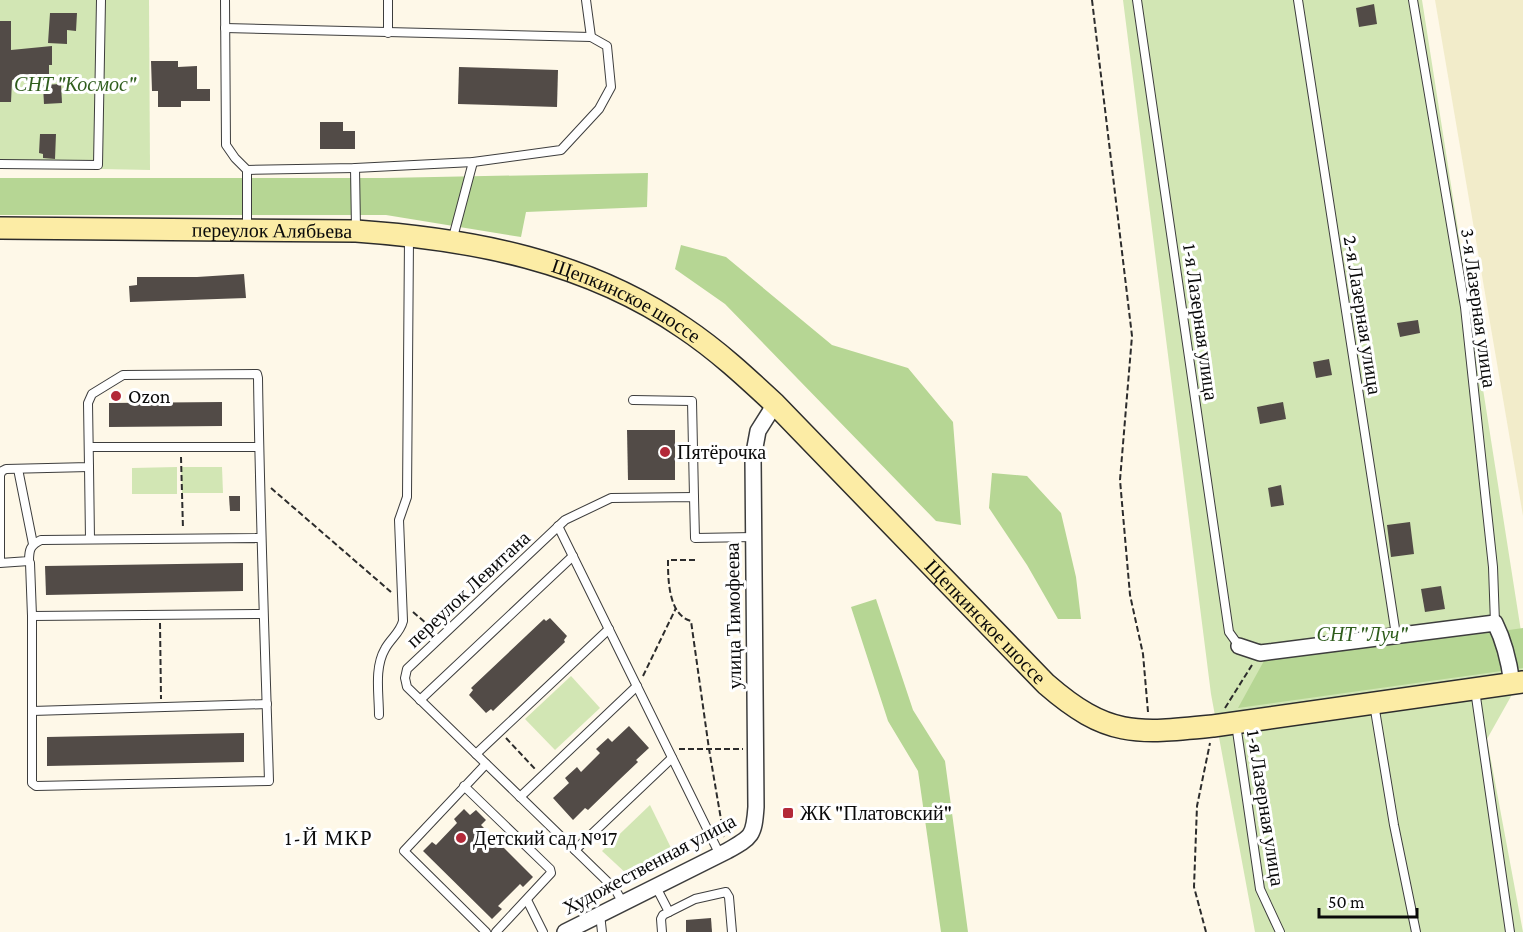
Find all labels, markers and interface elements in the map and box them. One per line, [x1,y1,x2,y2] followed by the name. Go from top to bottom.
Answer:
[14,73,137,95] park label: СНТ "Космос"
[192,219,352,242] street label: переулок Алябьева
[1456,227,1501,389] street label: 3-я Лазерная улица
[1339,234,1386,396] street label: 2-я Лазерная улица
[1178,242,1223,402] street label: 1-я Лазерная улица
[549,254,705,347] street label: Щепкинское шоссе
[128,385,171,407] place label: Ozon
[109,389,123,403] marker: Ozon
[677,441,766,464] place label: Пятёрочка
[658,445,672,459] marker: Пятёрочка
[402,526,535,652] street label: переулок Левитана
[721,542,746,690] street label: улица Тимофеева
[920,555,1051,688] street label: Щепкинское шоссе
[1317,623,1408,646] park label: СНТ "Луч"
[1242,728,1289,888] street label: 1-я Лазерная улица
[800,802,952,824] place label: ЖК "Платовский"
[781,806,795,820] marker: ЖК "Платовский"
[559,809,740,920] street label: Художественная улица
[285,826,373,850] district label: 1-Й МКР
[473,827,617,850] place label: Детский сад №17
[454,831,468,845] marker: Детский сад №17
[1319,881,1416,919] scale bar
[1328,892,1365,912] text: 50 m

